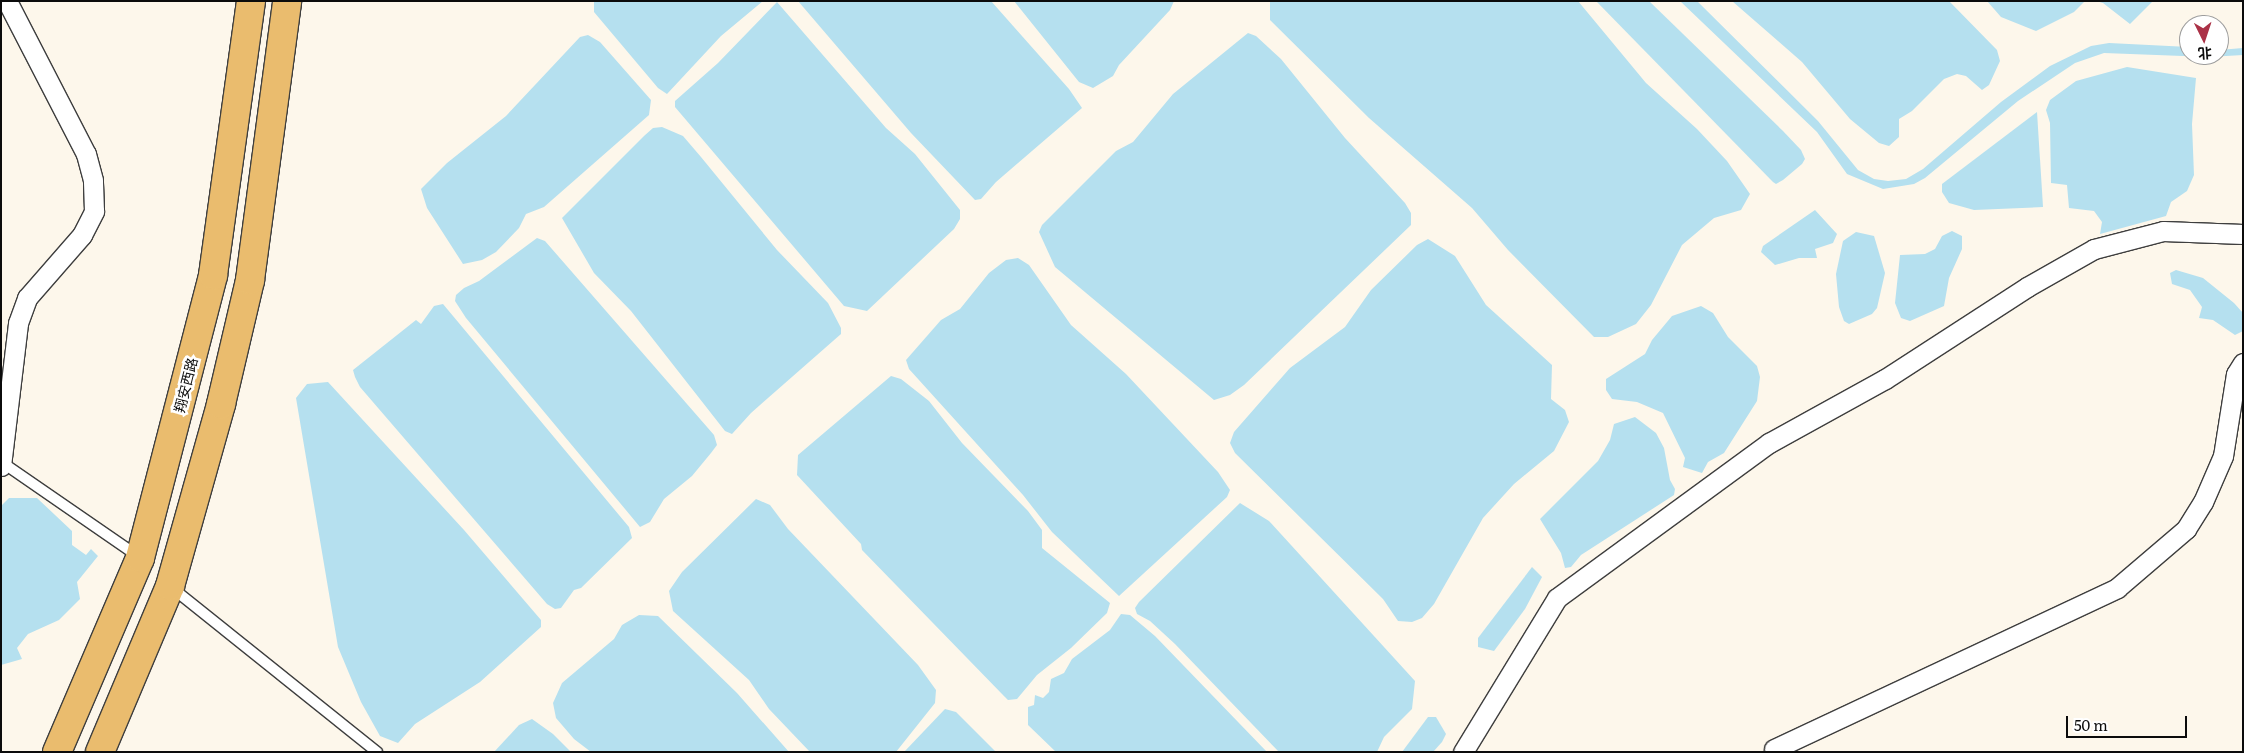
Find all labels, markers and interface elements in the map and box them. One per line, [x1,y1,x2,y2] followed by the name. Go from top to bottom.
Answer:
[2179,15,2229,65] north arrow
[2197,44,2213,64] text: 北
[170,356,200,414] street label: 翔安西路
[2069,706,2190,738] scale bar
[2074,713,2108,736] text: 50 m

